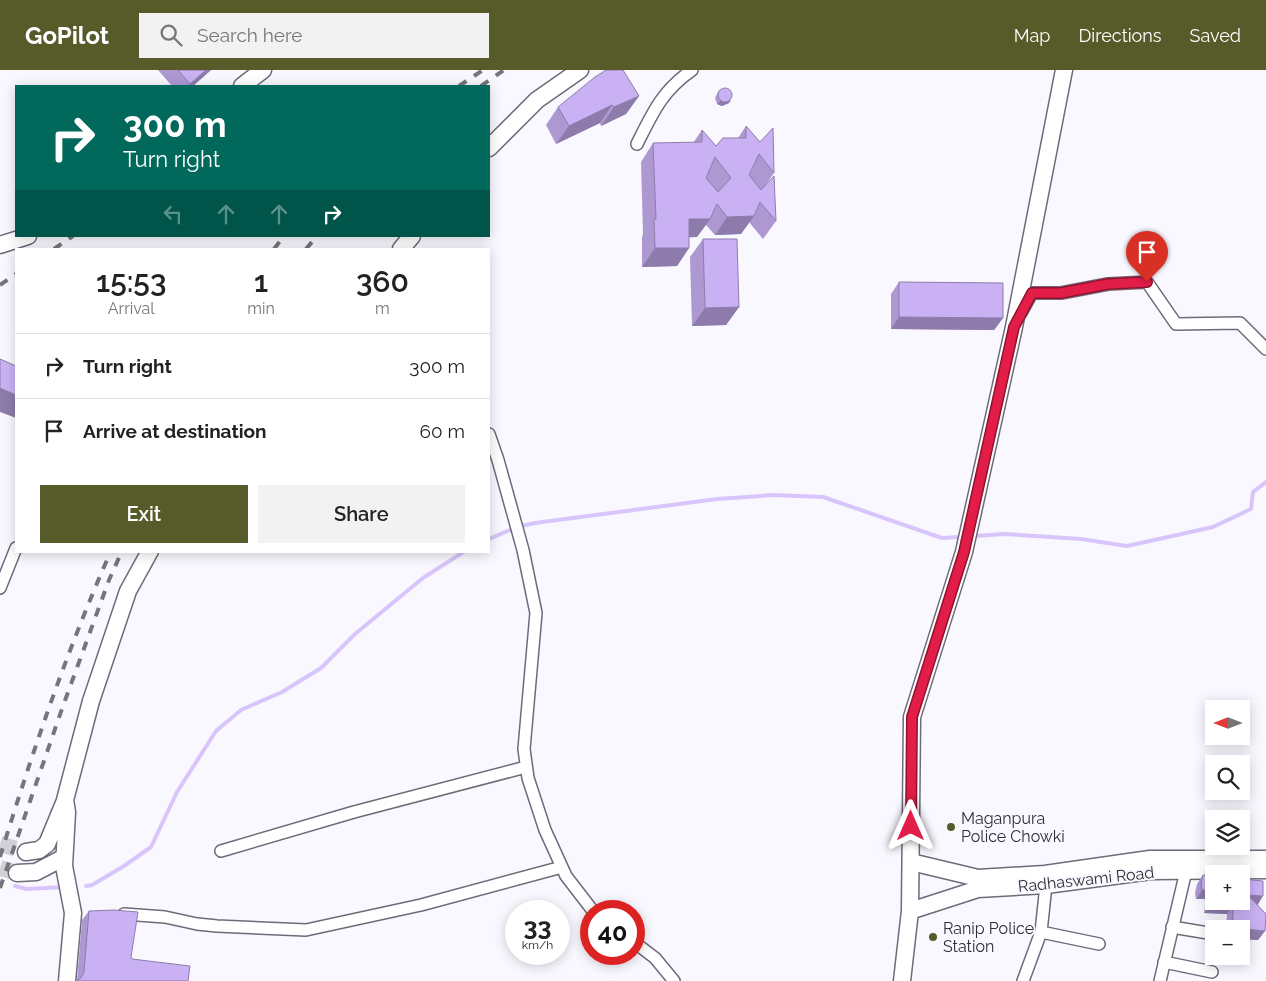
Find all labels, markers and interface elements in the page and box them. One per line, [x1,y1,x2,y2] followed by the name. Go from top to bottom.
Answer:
[139,13,489,58] search box
[25,21,109,50] text: GoPilot
[157,21,185,49] icon: search
[197,24,303,46] text: Search here
[1014,25,1050,46] text: Map
[1078,25,1162,46] text: Directions
[1190,25,1241,46] text: Saved
[123,104,227,145] text: 300 m
[40,105,105,170] icon: right
[123,146,220,172] text: Turn right
[159,200,187,228] icon: left
[212,200,240,228] icon: ahead
[265,200,293,228] icon: ahead
[318,200,346,228] icon: right
[1126,231,1168,282] pin
[1133,238,1161,266] icon: arrive
[96,264,166,299] text: 15:53
[254,264,268,299] text: 1
[356,264,409,299] text: 360
[108,299,155,318] text: Arrival
[247,299,275,318] text: min
[375,299,390,318] text: m
[40,352,68,380] icon: right
[83,355,172,377] text: Turn right
[409,355,465,377] text: 300 m
[40,417,68,445] icon: arrive
[83,420,267,442] text: Arrive at destination
[420,420,465,442] text: 60 m
[40,485,248,543] button: Exit
[258,485,465,543] button: Share
[1205,700,1250,745] north arrow
[1205,700,1250,965] map controls
[1205,755,1250,800] button: search
[884,799,936,851] position arrow
[961,809,1065,846] place label: Maganpura Police Chowki
[1205,810,1250,855] button: layers
[945,821,957,833] marker: Maganpura Police Chowki
[1017,863,1155,896] street label: Radhaswami Road
[1205,865,1250,910] button: +
[580,900,645,965] speed limit sign: 40
[524,911,551,941] text: 33
[943,919,1034,956] place label: Ranip Police Station
[1205,920,1250,965] button: −
[927,931,939,943] marker: Ranip Police Station
[522,938,553,952] text: km/h

